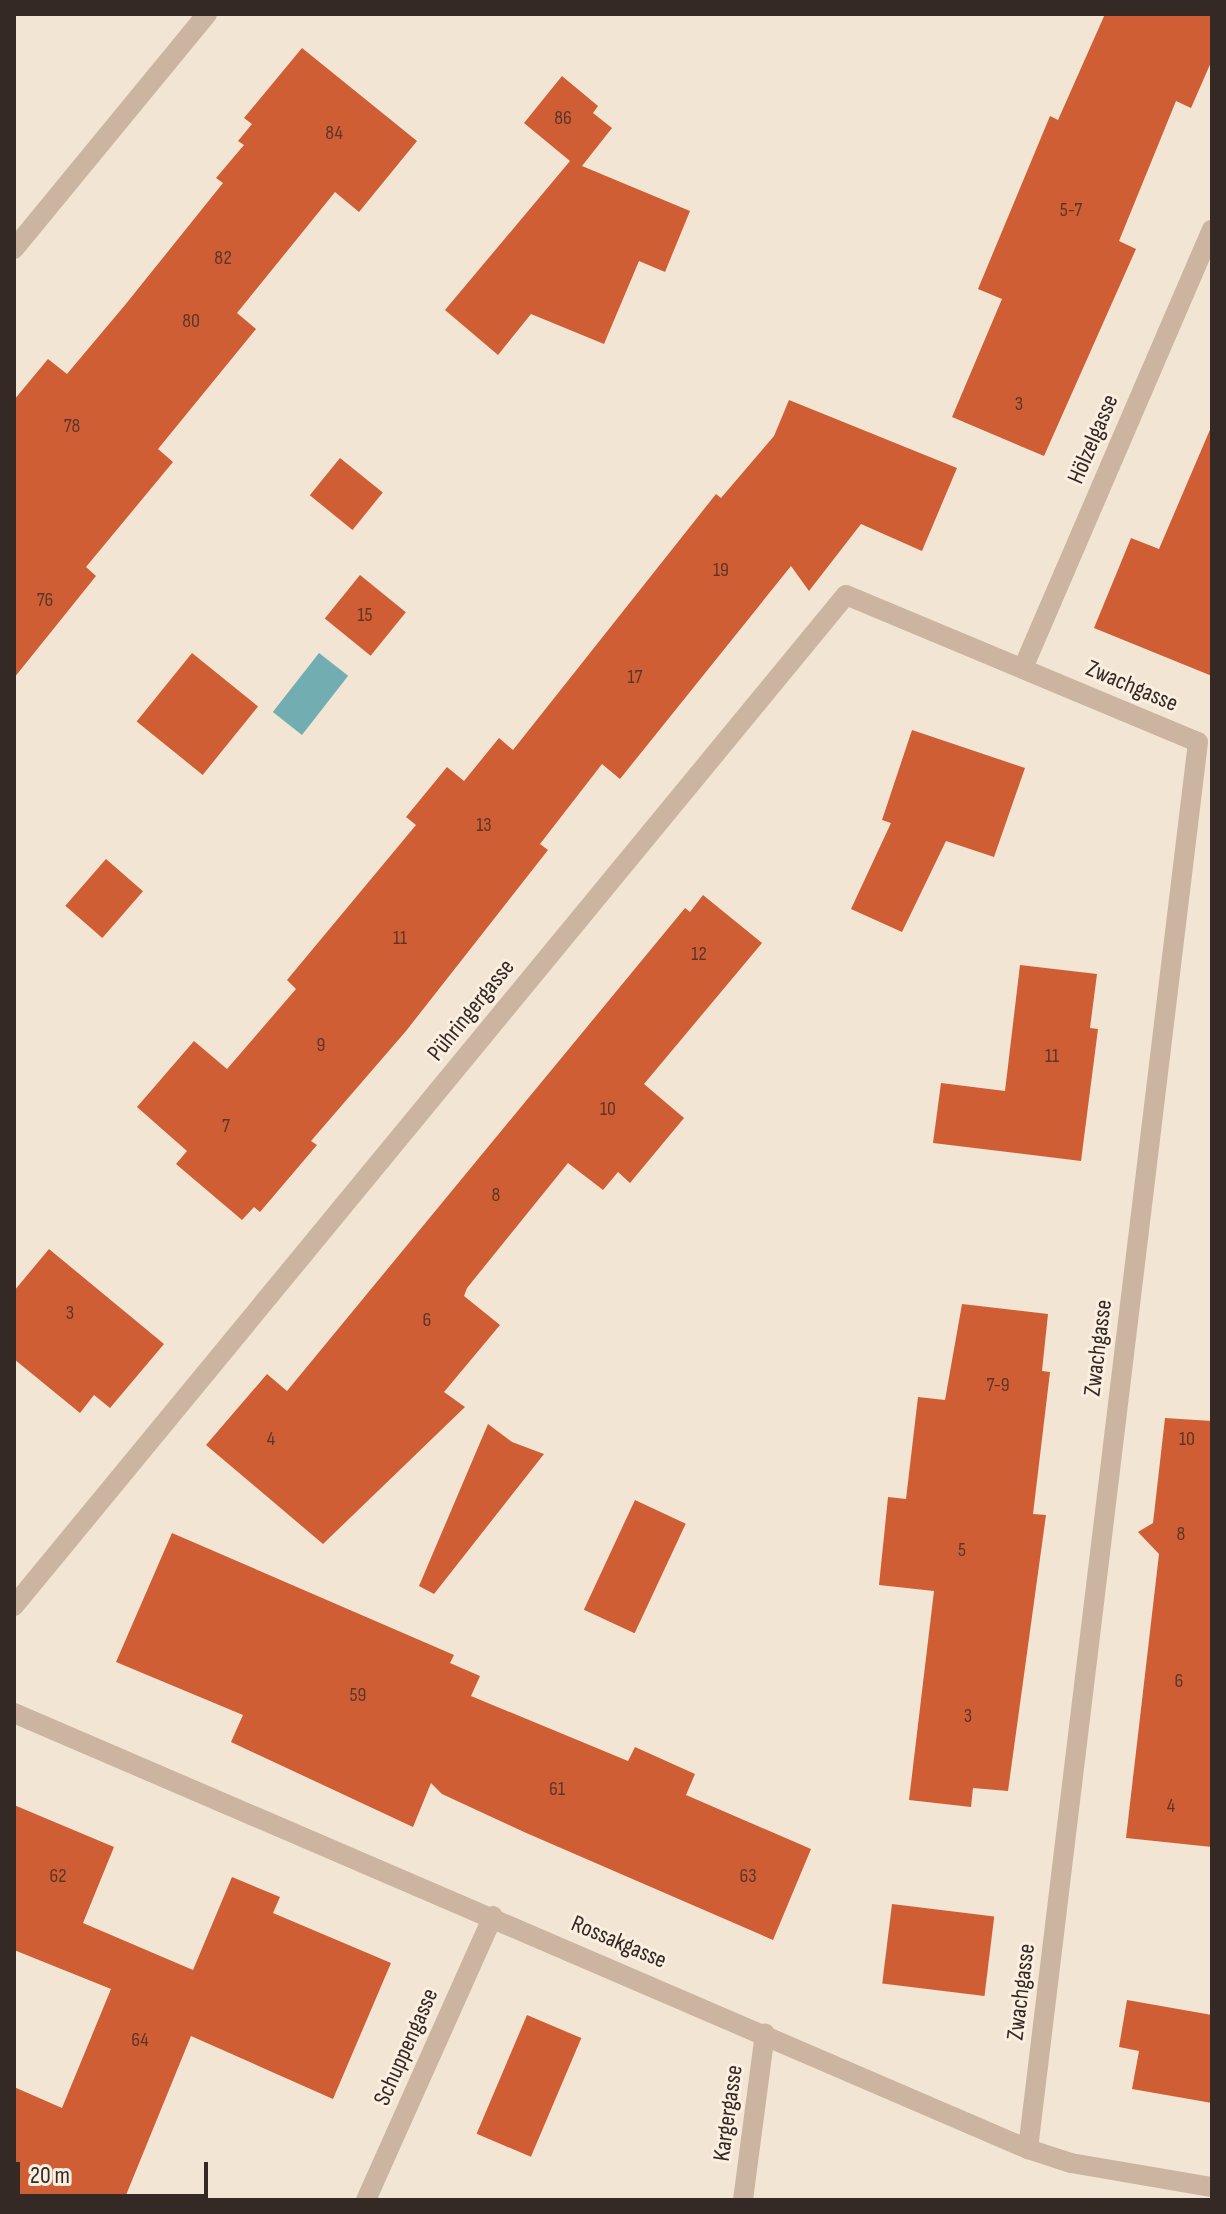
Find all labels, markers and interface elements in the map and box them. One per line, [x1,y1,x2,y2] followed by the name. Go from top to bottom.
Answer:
[554,106,572,130] house number: 86
[325,121,343,145] house number: 84
[1060,198,1082,222] house number: 5-7
[214,246,232,270] house number: 82
[182,309,200,333] house number: 80
[1061,390,1125,488] street label: Hölzelgasse
[1015,392,1023,416] house number: 3
[64,414,80,438] house number: 78
[713,558,729,582] house number: 19
[37,588,53,612] house number: 76
[357,603,373,627] house number: 15
[1082,654,1182,718] street label: Zwachgasse
[628,665,642,689] house number: 17
[476,813,492,837] house number: 13
[393,926,407,950] house number: 11
[691,942,707,966] house number: 12
[421,953,521,1067] street label: Pühringergasse
[317,1033,325,1057] house number: 9
[1045,1044,1059,1068] house number: 11
[600,1097,616,1121] house number: 10
[222,1114,230,1138] house number: 7
[492,1183,500,1207] house number: 8
[1078,1298,1118,1398] street label: Zwachgasse
[66,1301,74,1325] house number: 3
[423,1308,431,1332] house number: 6
[986,1373,1010,1397] house number: 7-9
[267,1427,275,1451] house number: 4
[1179,1427,1195,1451] house number: 10
[1177,1522,1185,1546] house number: 8
[958,1538,966,1562] house number: 5
[1175,1669,1183,1693] house number: 6
[350,1683,366,1707] house number: 59
[964,1704,972,1728] house number: 3
[549,1777,565,1801] house number: 61
[1167,1794,1175,1818] house number: 4
[49,1864,67,1888] house number: 62
[739,1864,757,1888] house number: 63
[567,1909,671,1975] street label: Rossakgasse
[1001,1942,1041,2042] street label: Zwachgasse
[367,1984,445,2110] street label: Schuppengasse
[131,2028,149,2052] house number: 64
[707,2063,749,2163] street label: Kargergasse
[20,2146,212,2196] scale bar
[30,2161,70,2190] text: 20 m

